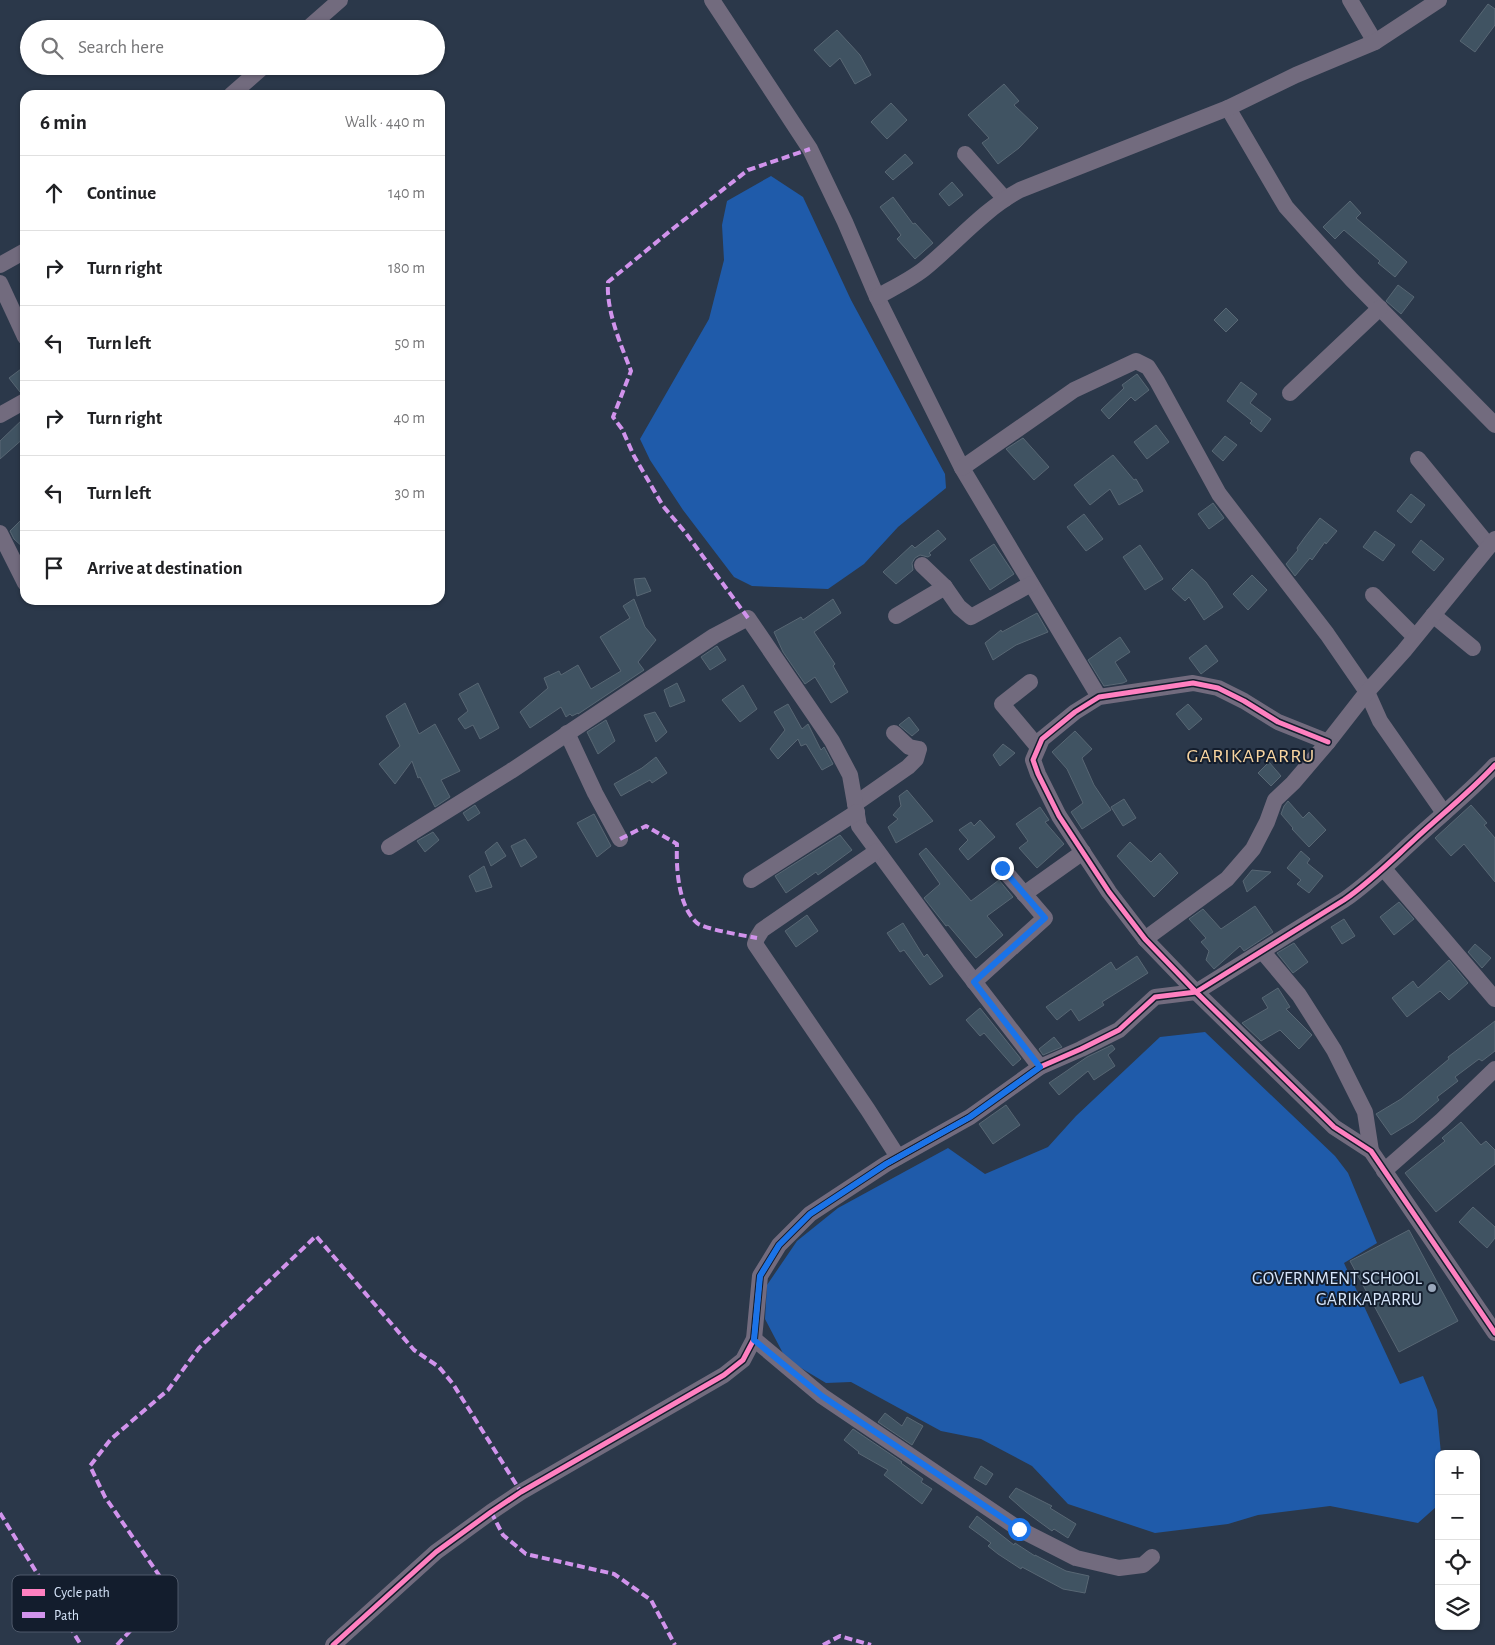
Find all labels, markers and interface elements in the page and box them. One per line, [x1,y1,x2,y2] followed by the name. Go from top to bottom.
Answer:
[20,20,445,75] search box
[38,34,66,62] icon: search
[78,38,164,57] text: Search here
[40,112,87,133] text: 6 min
[345,114,425,130] text: Walk · 440 m
[40,179,68,207] icon: ahead
[87,184,156,203] text: Continue
[388,185,425,201] text: 140 m
[40,254,68,282] icon: right
[87,259,162,278] text: Turn right
[388,260,425,276] text: 180 m
[40,329,68,357] icon: left
[87,334,151,353] text: Turn left
[394,335,425,351] text: 50 m
[40,404,68,432] icon: right
[87,409,162,428] text: Turn right
[393,410,425,426] text: 40 m
[40,479,68,507] icon: left
[87,484,151,503] text: Turn left
[395,485,425,501] text: 30 m
[40,554,68,582] icon: arrive
[87,559,243,578] text: Arrive at destination
[1187,746,1315,766] district label: GARIKAPARRU
[991,857,1014,880] route end
[1252,1270,1423,1309] place label: GOVERNMENT SCHOOL GARIKAPARRU
[1426,1282,1438,1294] marker: GOVERNMENT SCHOOL GARIKAPARRU
[1435,1450,1480,1630] map controls
[1435,1450,1480,1495] button: +
[1435,1495,1480,1540] button: −
[1008,1518,1031,1541] route start
[1435,1540,1480,1585] button: locate
[12,1575,178,1632] legend
[1435,1585,1480,1630] button: layers
[54,1586,110,1600] text: Cycle path
[54,1609,79,1623] text: Path

